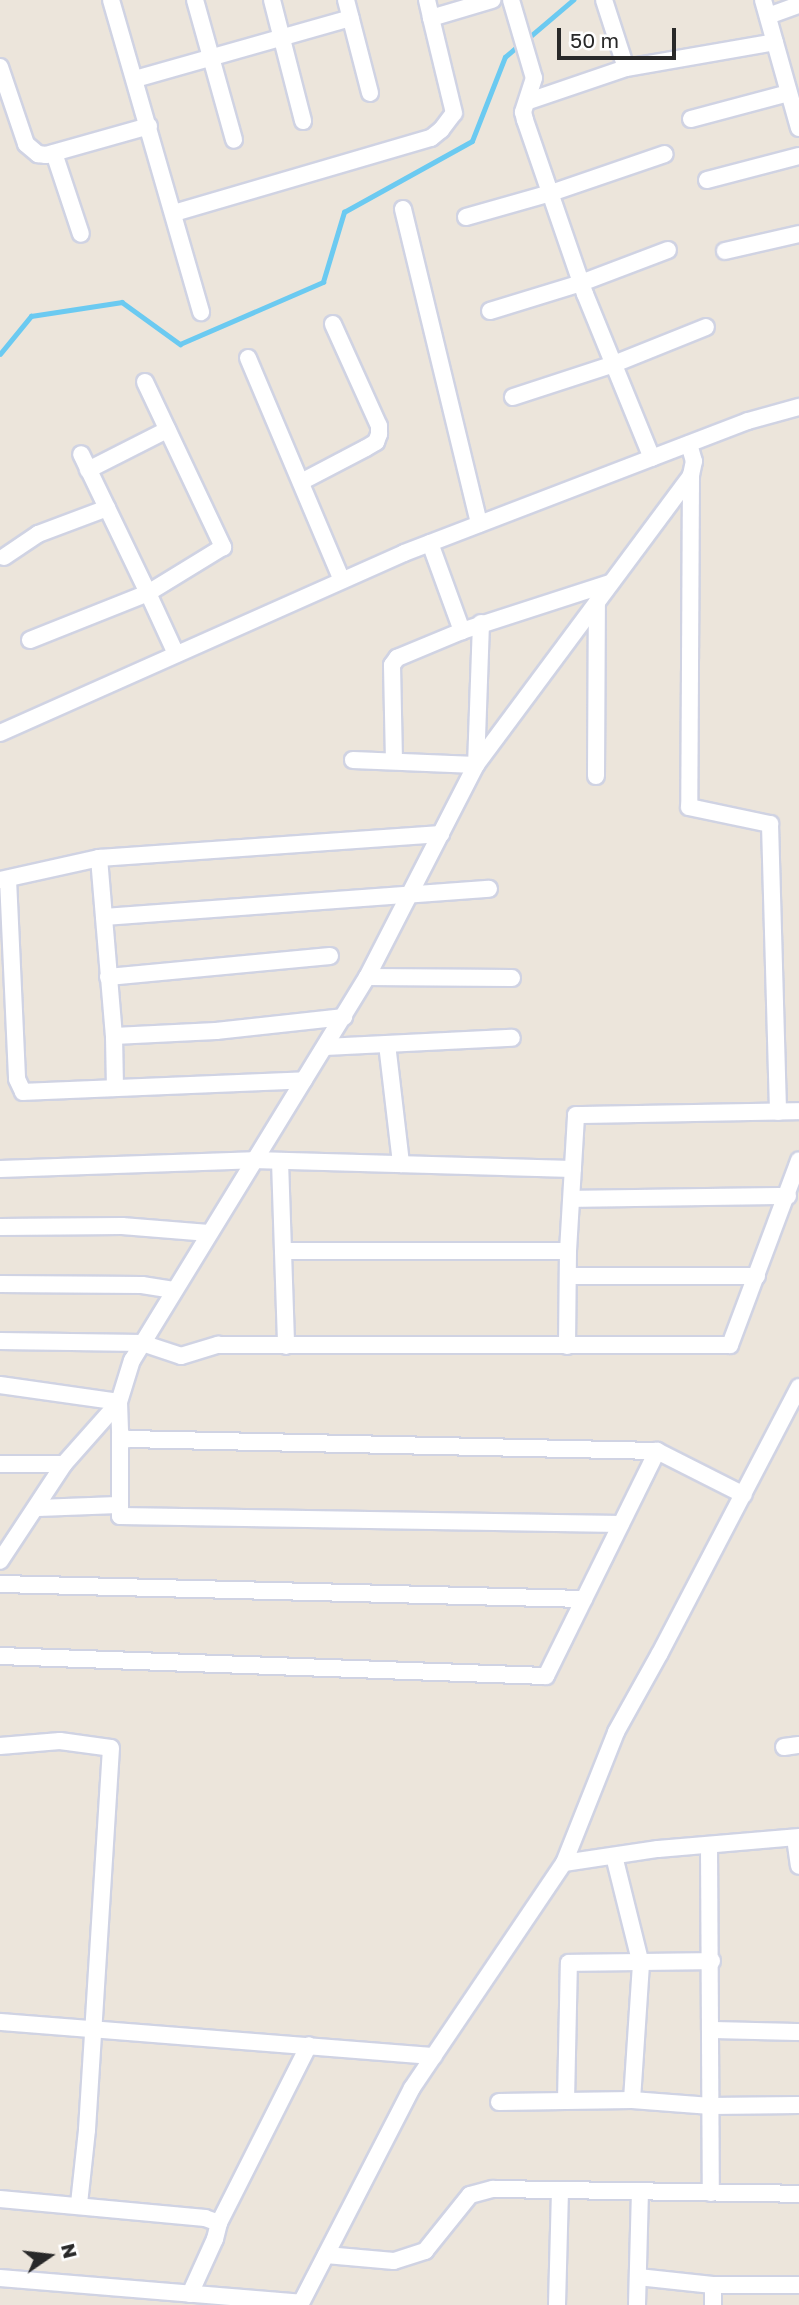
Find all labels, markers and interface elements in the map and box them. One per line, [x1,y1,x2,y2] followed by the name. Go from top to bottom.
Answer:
[561,14,680,58] scale bar
[570,27,619,53] text: 50 m
[14,2221,84,2291] north arrow
[57,2241,83,2261] text: N

